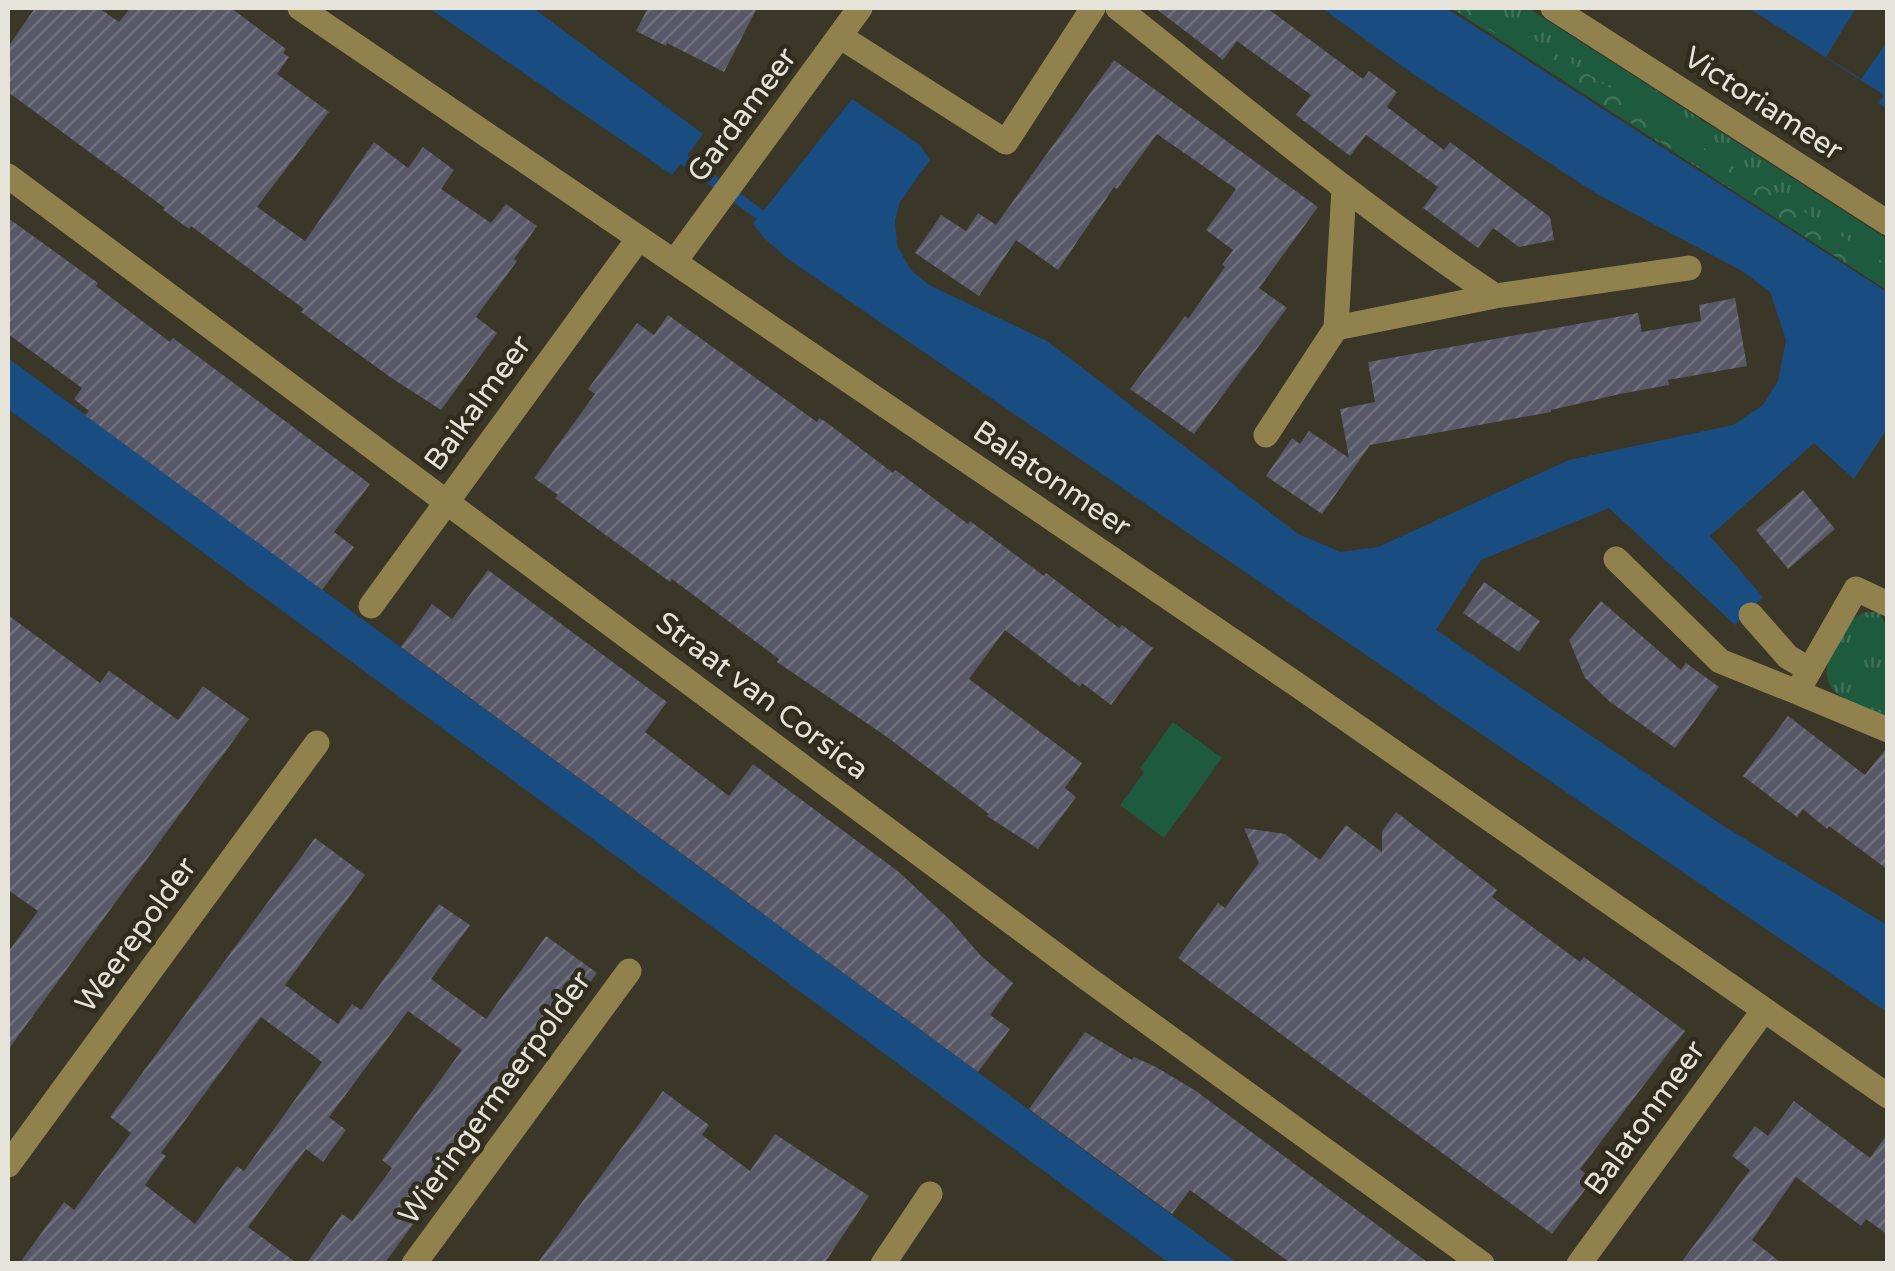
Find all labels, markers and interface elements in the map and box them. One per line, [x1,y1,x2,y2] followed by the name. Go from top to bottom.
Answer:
[1676,39,1850,169] street label: Victoriameer
[679,40,805,190] street label: Gardameer
[416,328,540,478] street label: Baikalmeer
[966,413,1138,546] street label: Balatonmeer
[648,604,876,788] street label: Straat van Corsica
[67,850,205,1020] street label: Weerepolder
[391,964,600,1232] street label: Wieringermeerpolder
[1576,1033,1714,1203] street label: Balatonmeer

